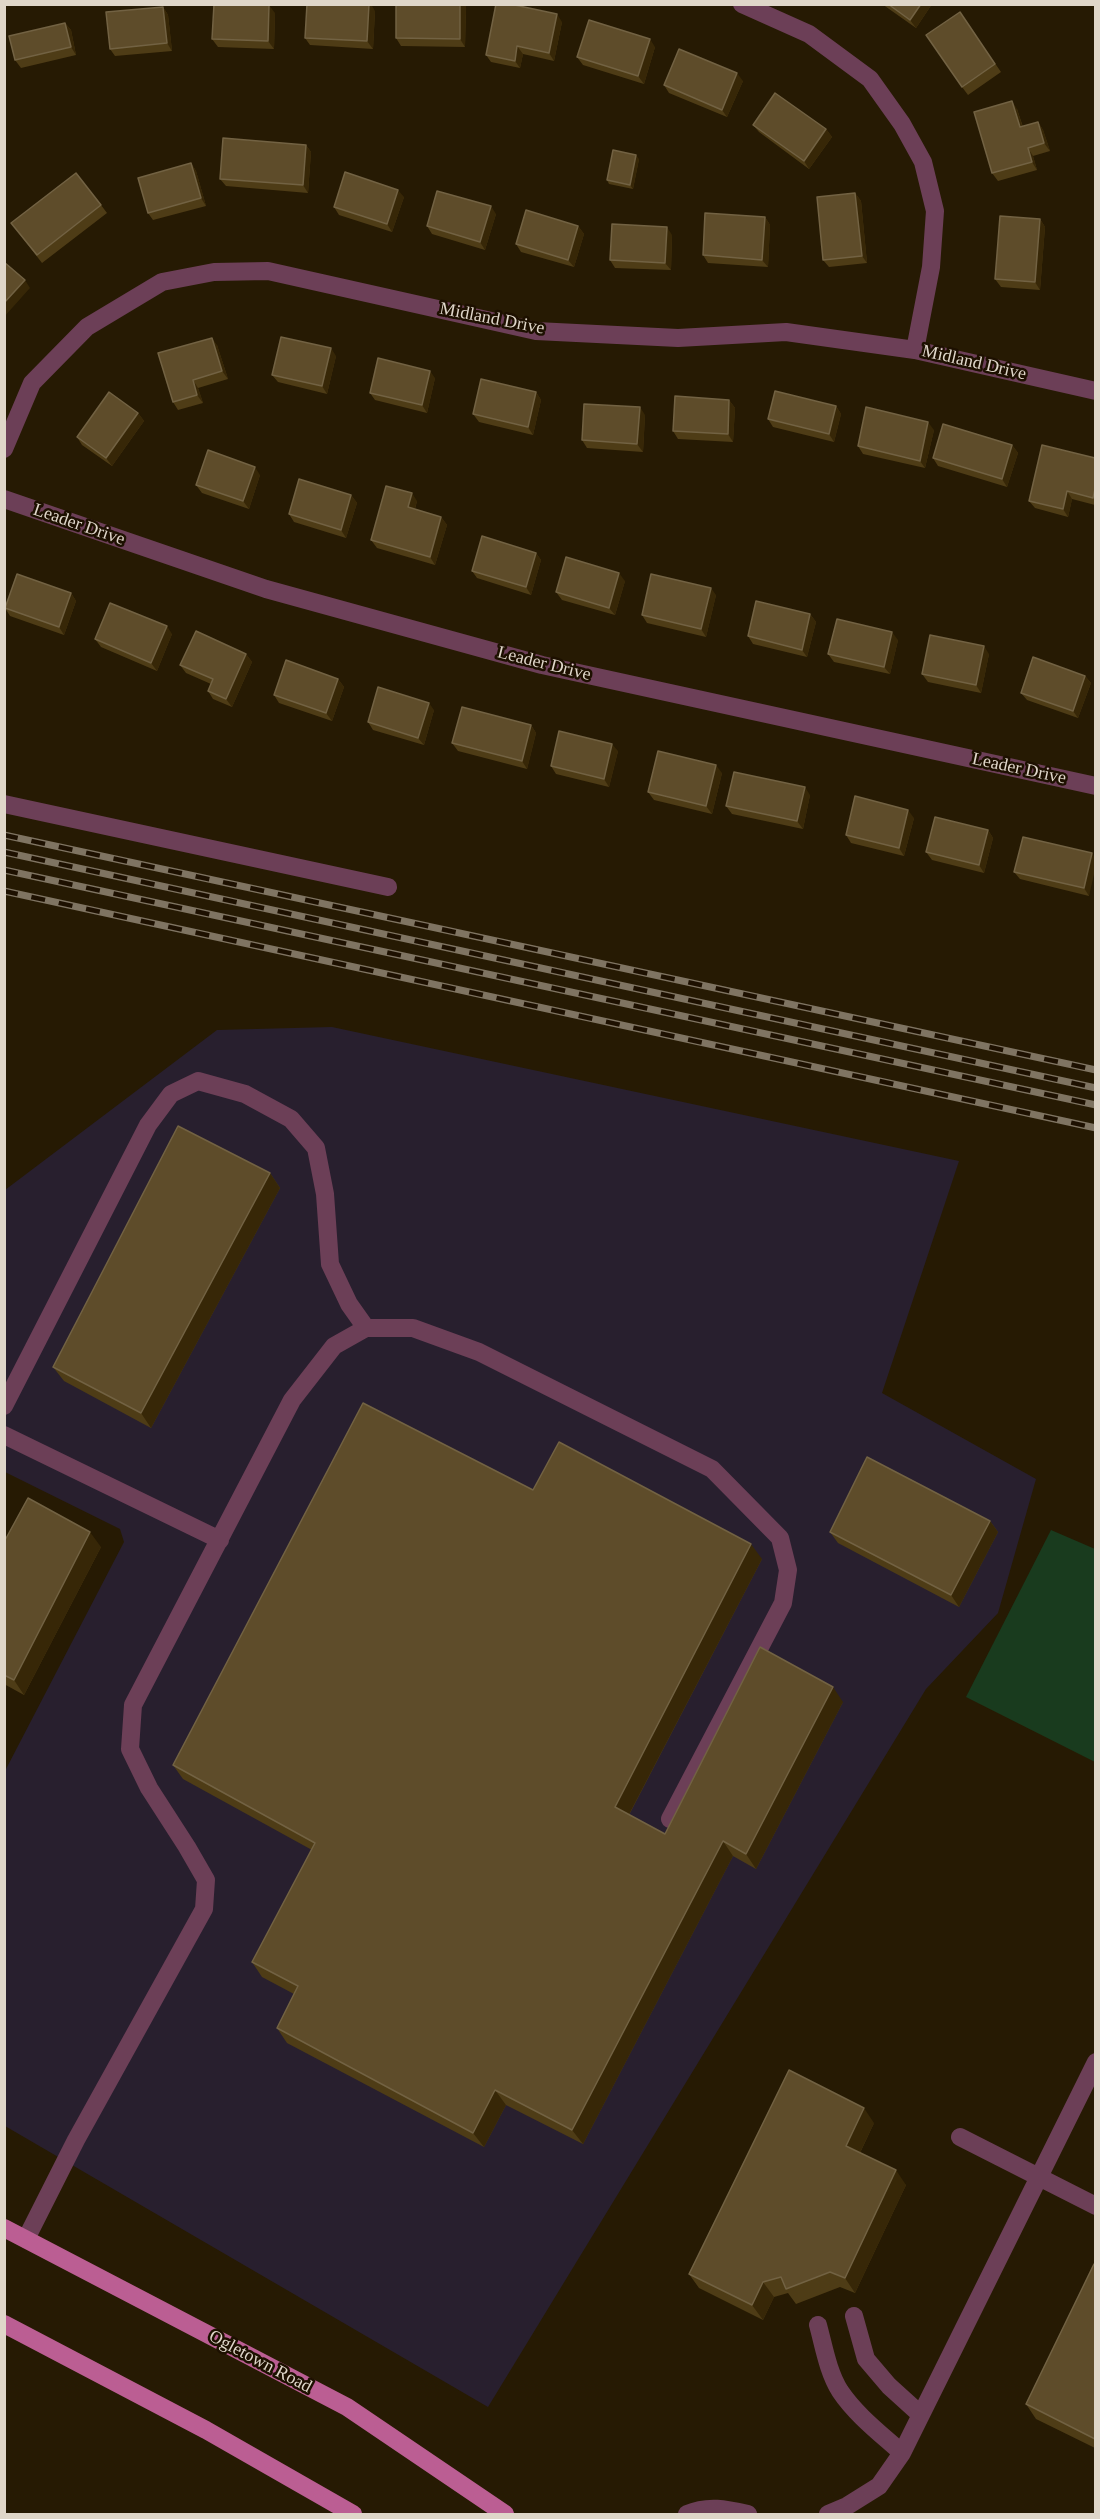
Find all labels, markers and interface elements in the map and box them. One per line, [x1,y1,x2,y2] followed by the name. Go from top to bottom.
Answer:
[438,298,546,340] street label: Midland Drive
[920,341,1028,385] street label: Midland Drive
[30,499,128,551] street label: Leader Drive
[495,642,593,686] street label: Leader Drive
[970,749,1068,789] street label: Leader Drive
[205,2326,315,2398] street label: Ogletown Road

